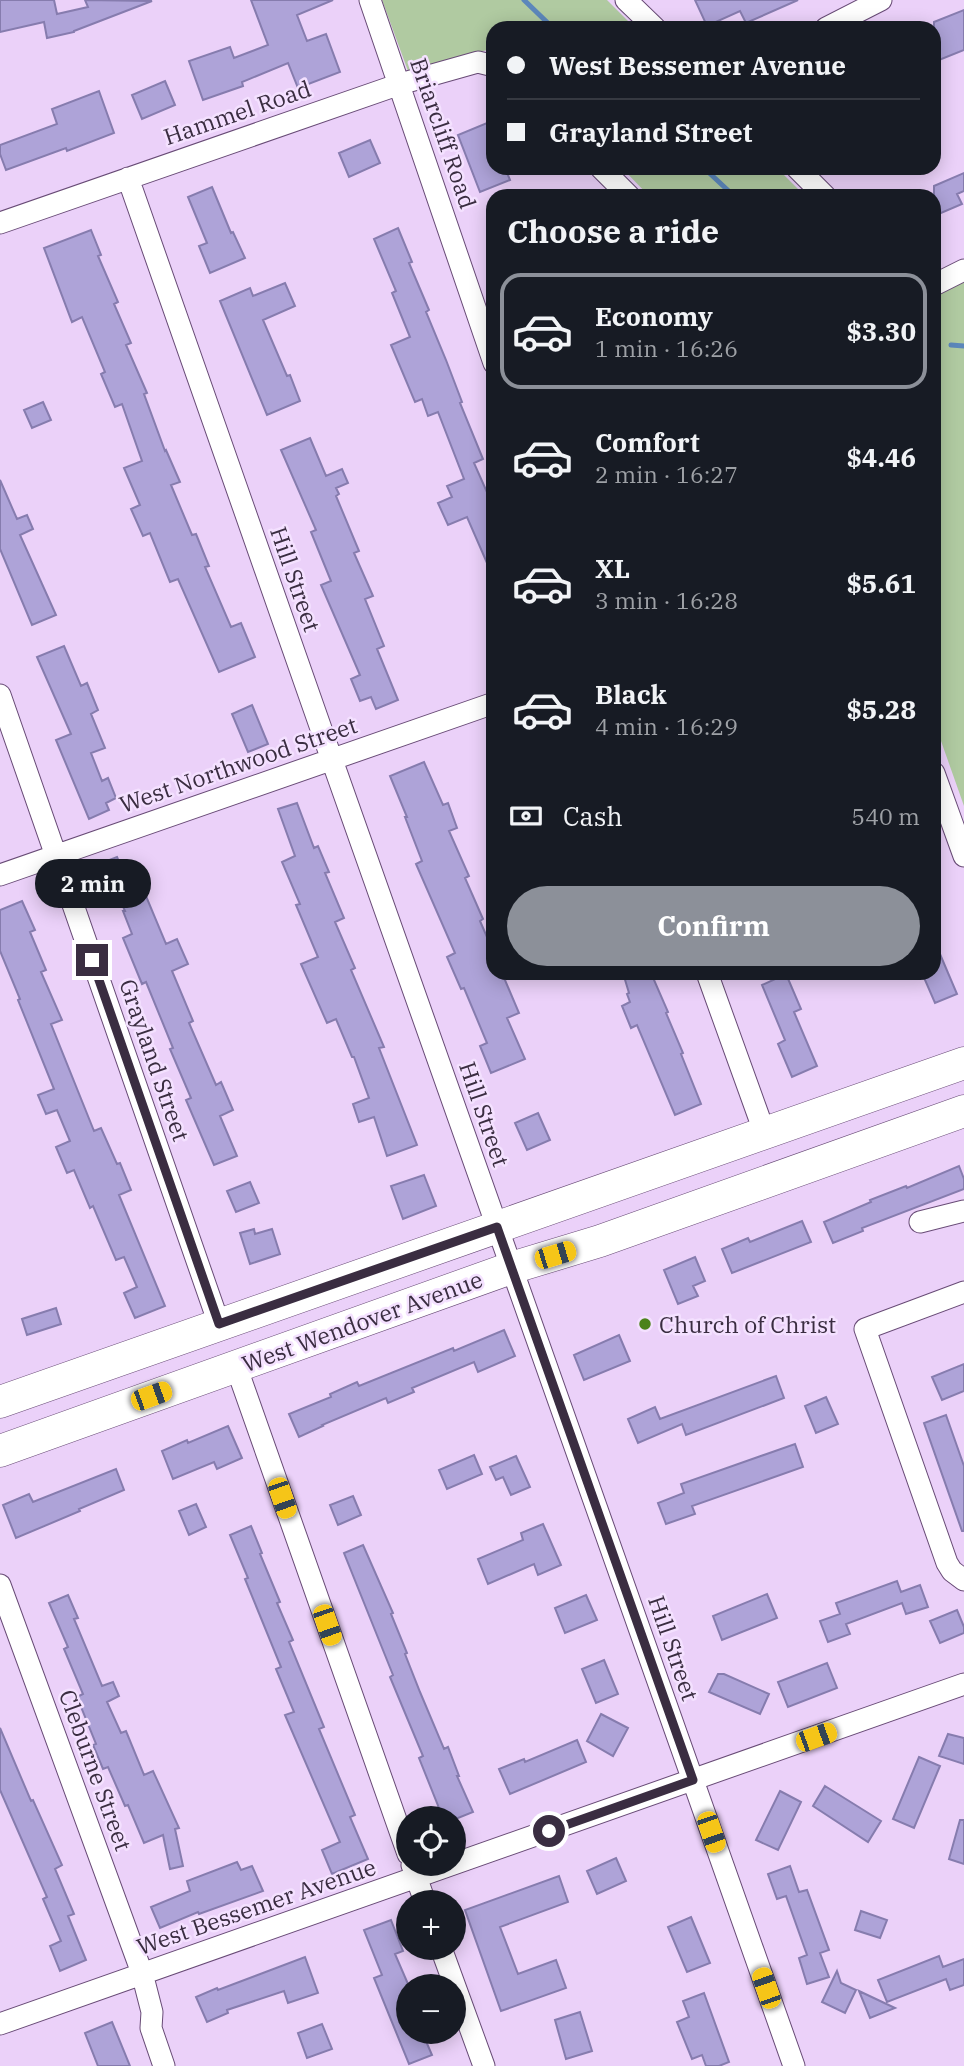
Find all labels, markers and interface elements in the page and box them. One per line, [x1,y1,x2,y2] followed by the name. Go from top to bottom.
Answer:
[549,48,846,82] text: West Bessemer Avenue
[404,54,484,212] street label: Briarcliff Road
[159,73,315,151] street label: Hammel Road
[549,115,752,149] text: Grayland Street
[507,210,719,252] text: Choose a ride
[595,299,713,333] text: Economy
[511,300,574,363] icon: car
[846,314,916,348] text: $3.30
[595,333,738,363] text: 1 min · 16:26
[595,425,700,459] text: Comfort
[511,426,574,489] icon: car
[846,440,916,474] text: $4.46
[595,459,738,489] text: 2 min · 16:27
[264,523,328,635] street label: Hill Street
[595,551,630,585] text: XL
[511,552,574,615] icon: car
[846,566,916,600] text: $5.61
[595,585,738,615] text: 3 min · 16:28
[595,677,667,711] text: Black
[511,678,574,741] icon: car
[846,692,916,726] text: $5.28
[115,709,361,819] street label: West Northwood Street
[595,711,738,741] text: 4 min · 16:29
[507,797,545,835] icon: cash
[563,799,623,833] text: Cash
[851,801,920,831] text: 540 m
[34,858,150,908] callout: 2 min
[61,868,125,898] text: 2 min
[507,886,920,966] button: Confirm
[76,944,108,976] route end
[113,975,197,1145] street label: Grayland Street
[453,1058,517,1170] street label: Hill Street
[532,1239,579,1271] car
[238,1264,486,1378] street label: West Wendover Avenue
[659,1309,836,1339] place label: Church of Christ
[637,1316,653,1332] marker: Church of Christ
[128,1379,175,1413] car
[266,1475,299,1521] car
[642,1592,706,1704] street label: Hill Street
[311,1602,344,1648] car
[53,1685,139,1855] street label: Cleburne Street
[793,1720,840,1754] car
[396,1806,466,2044] map controls
[396,1806,466,1876] button: locate
[695,1809,728,1855] car
[533,1815,565,1847] route start
[132,1851,380,1961] street label: West Bessemer Avenue
[396,1890,466,1960] button: +
[750,1965,783,2011] car
[396,1974,466,2044] button: −

